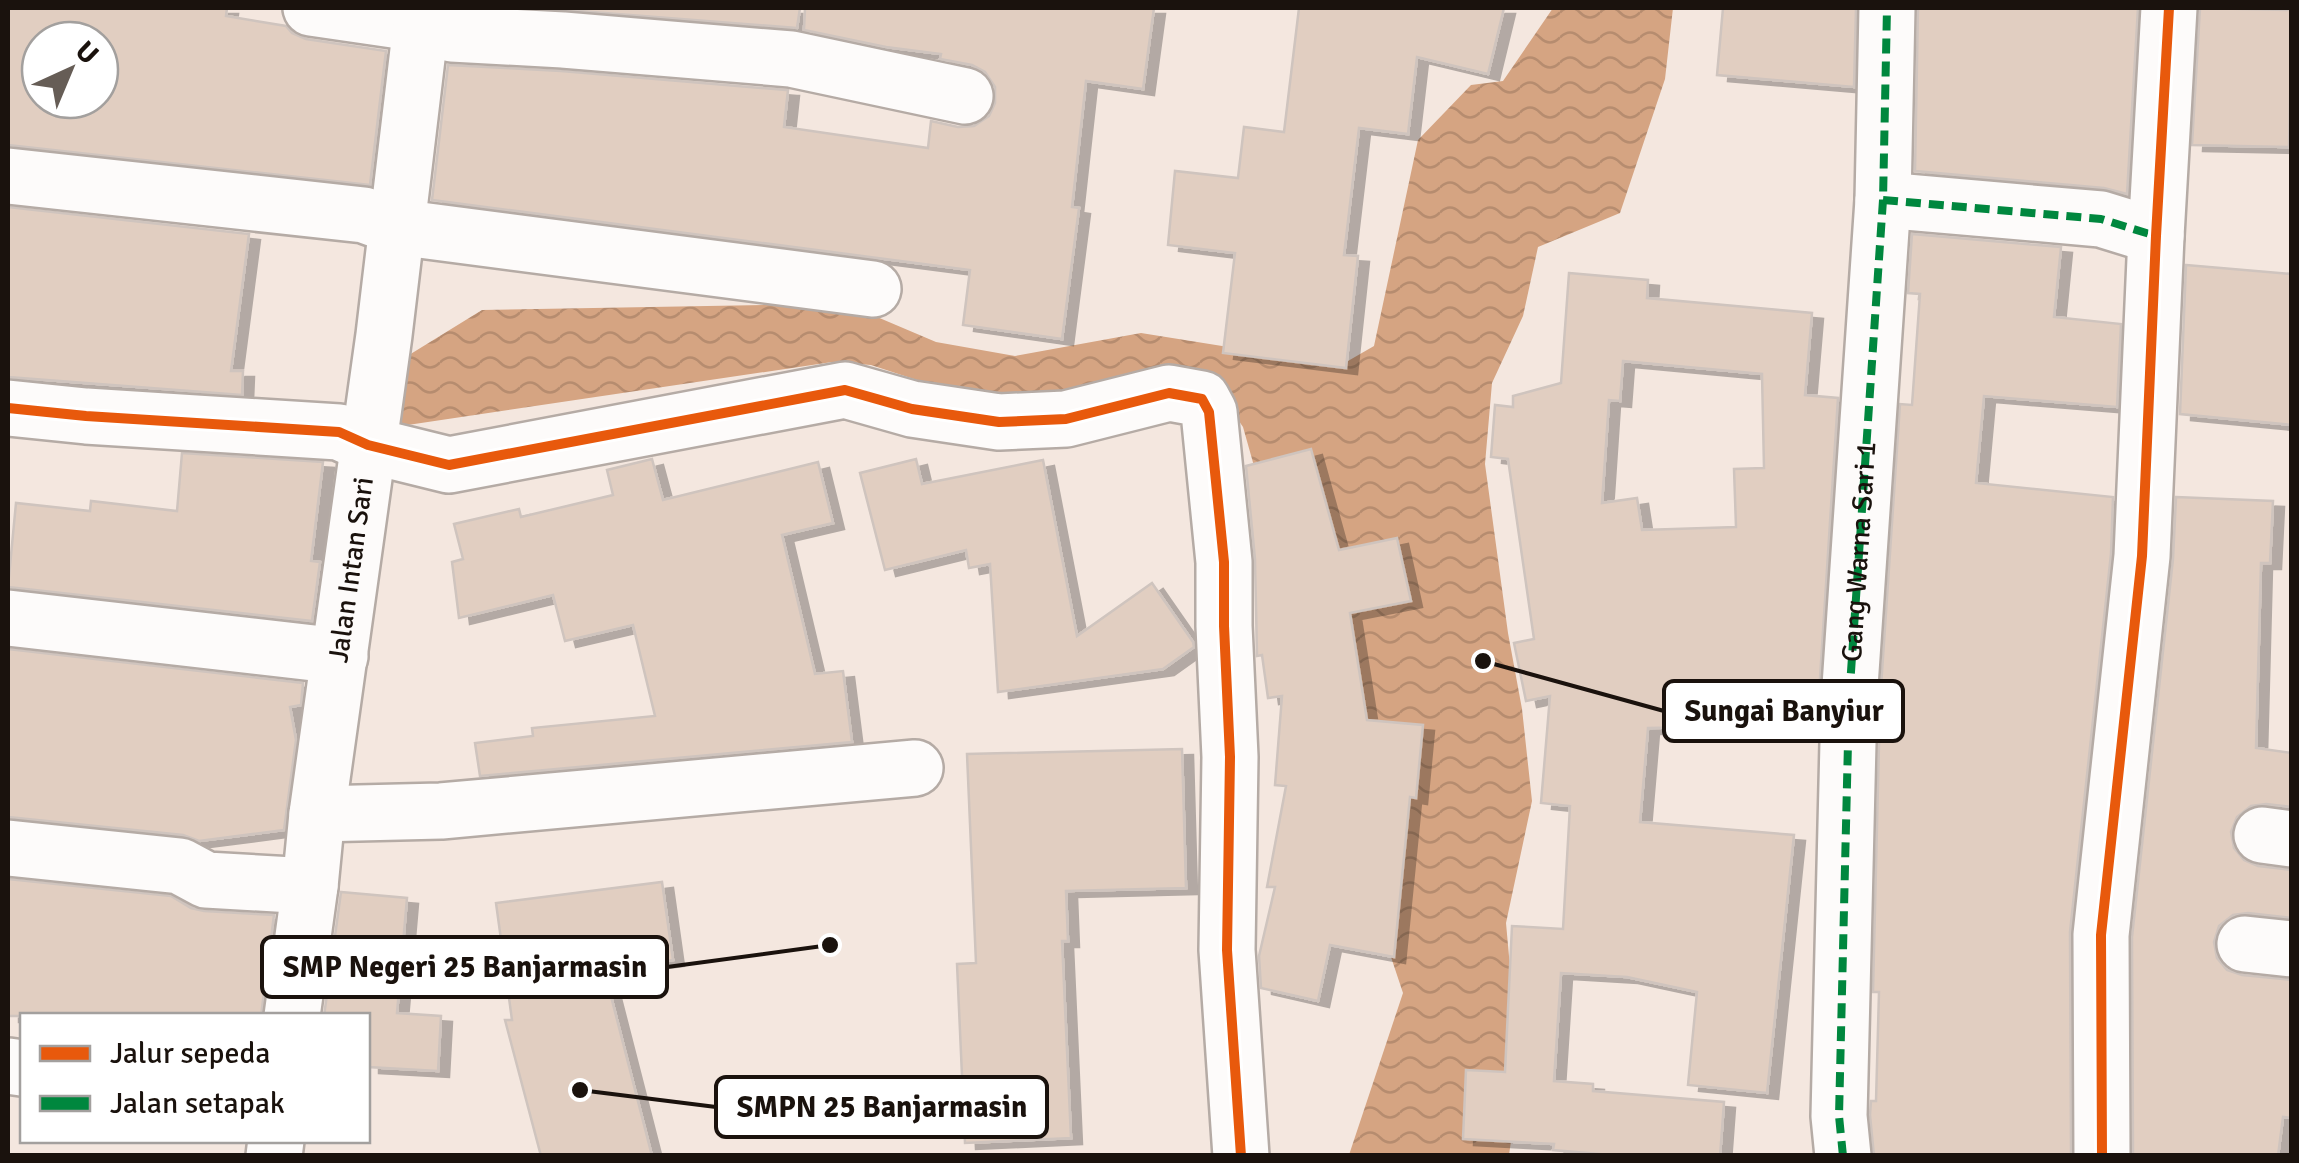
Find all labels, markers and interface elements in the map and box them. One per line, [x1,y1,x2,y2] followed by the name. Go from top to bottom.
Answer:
[20,20,120,120] north arrow
[68,34,105,72] text: U
[1835,440,1884,663] street label: Gang Warna Sari 1
[321,475,381,665] street label: Jalan Intan Sari
[1664,681,1903,741] callout: Sungai Banyiur
[1684,693,1884,730] text: Sungai Banyiur
[262,937,667,997] callout: SMP Negeri 25 Banjarmasin
[283,949,647,986] text: SMP Negeri 25 Banjarmasin
[20,1013,370,1143] legend
[110,1035,271,1072] text: Jalur sepeda
[716,1077,1047,1137] callout: SMPN 25 Banjarmasin
[110,1085,285,1122] text: Jalan setapak
[737,1089,1027,1126] text: SMPN 25 Banjarmasin

